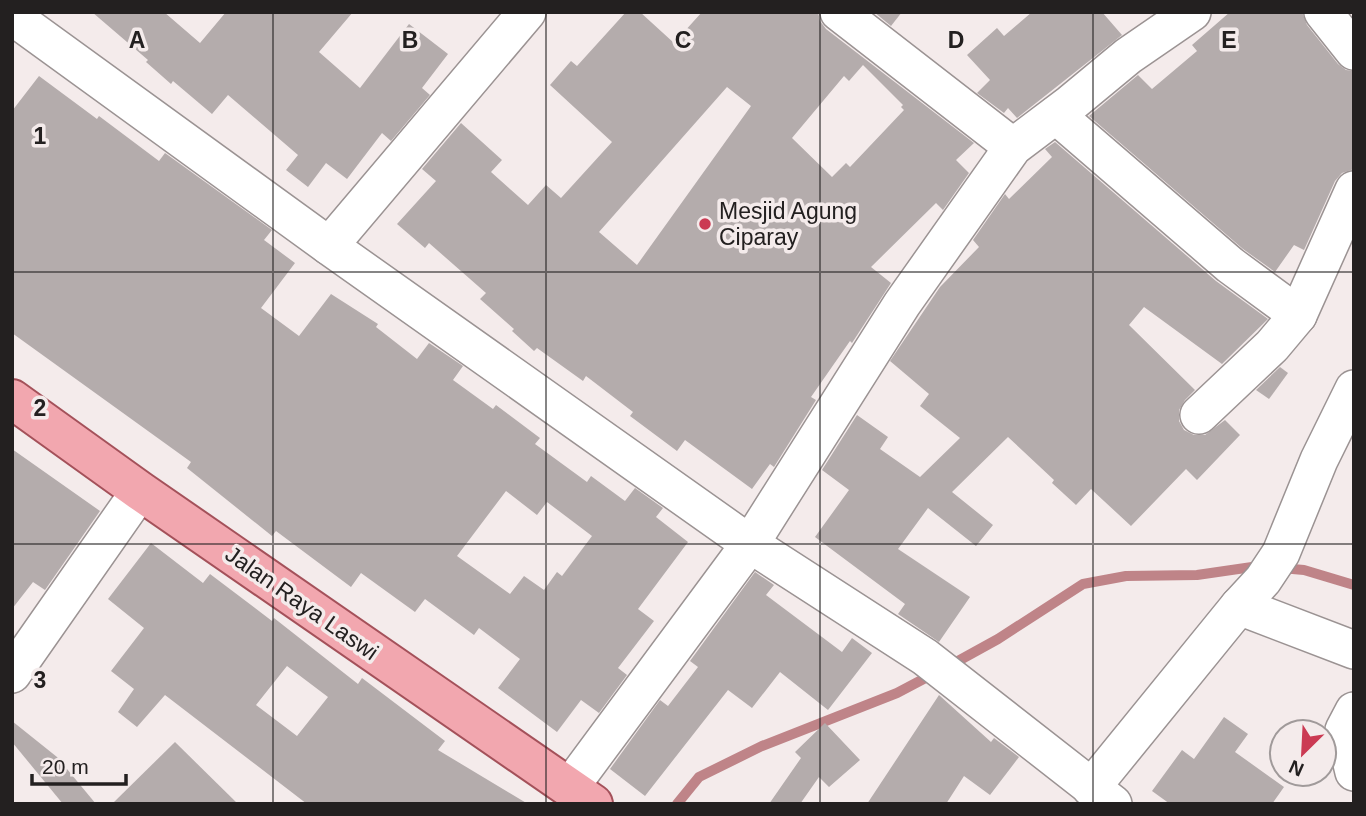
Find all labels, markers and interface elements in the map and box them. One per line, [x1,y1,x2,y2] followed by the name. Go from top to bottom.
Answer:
[129,27,145,53] text: A
[402,27,418,53] text: B
[675,27,691,53] text: C
[948,27,964,53] text: D
[1221,27,1237,53] text: E
[34,123,47,149] text: 1
[719,198,857,250] place label: Mesjid Agung Ciparay
[697,216,713,232] marker: Mesjid Agung Ciparay
[34,395,46,421] text: 2
[221,541,383,665] street label: Jalan Raya Laswi
[34,667,46,693] text: 3
[1268,718,1338,788] north arrow
[32,742,126,786] scale bar
[42,755,89,778] text: 20 m
[1286,756,1307,780] text: N

